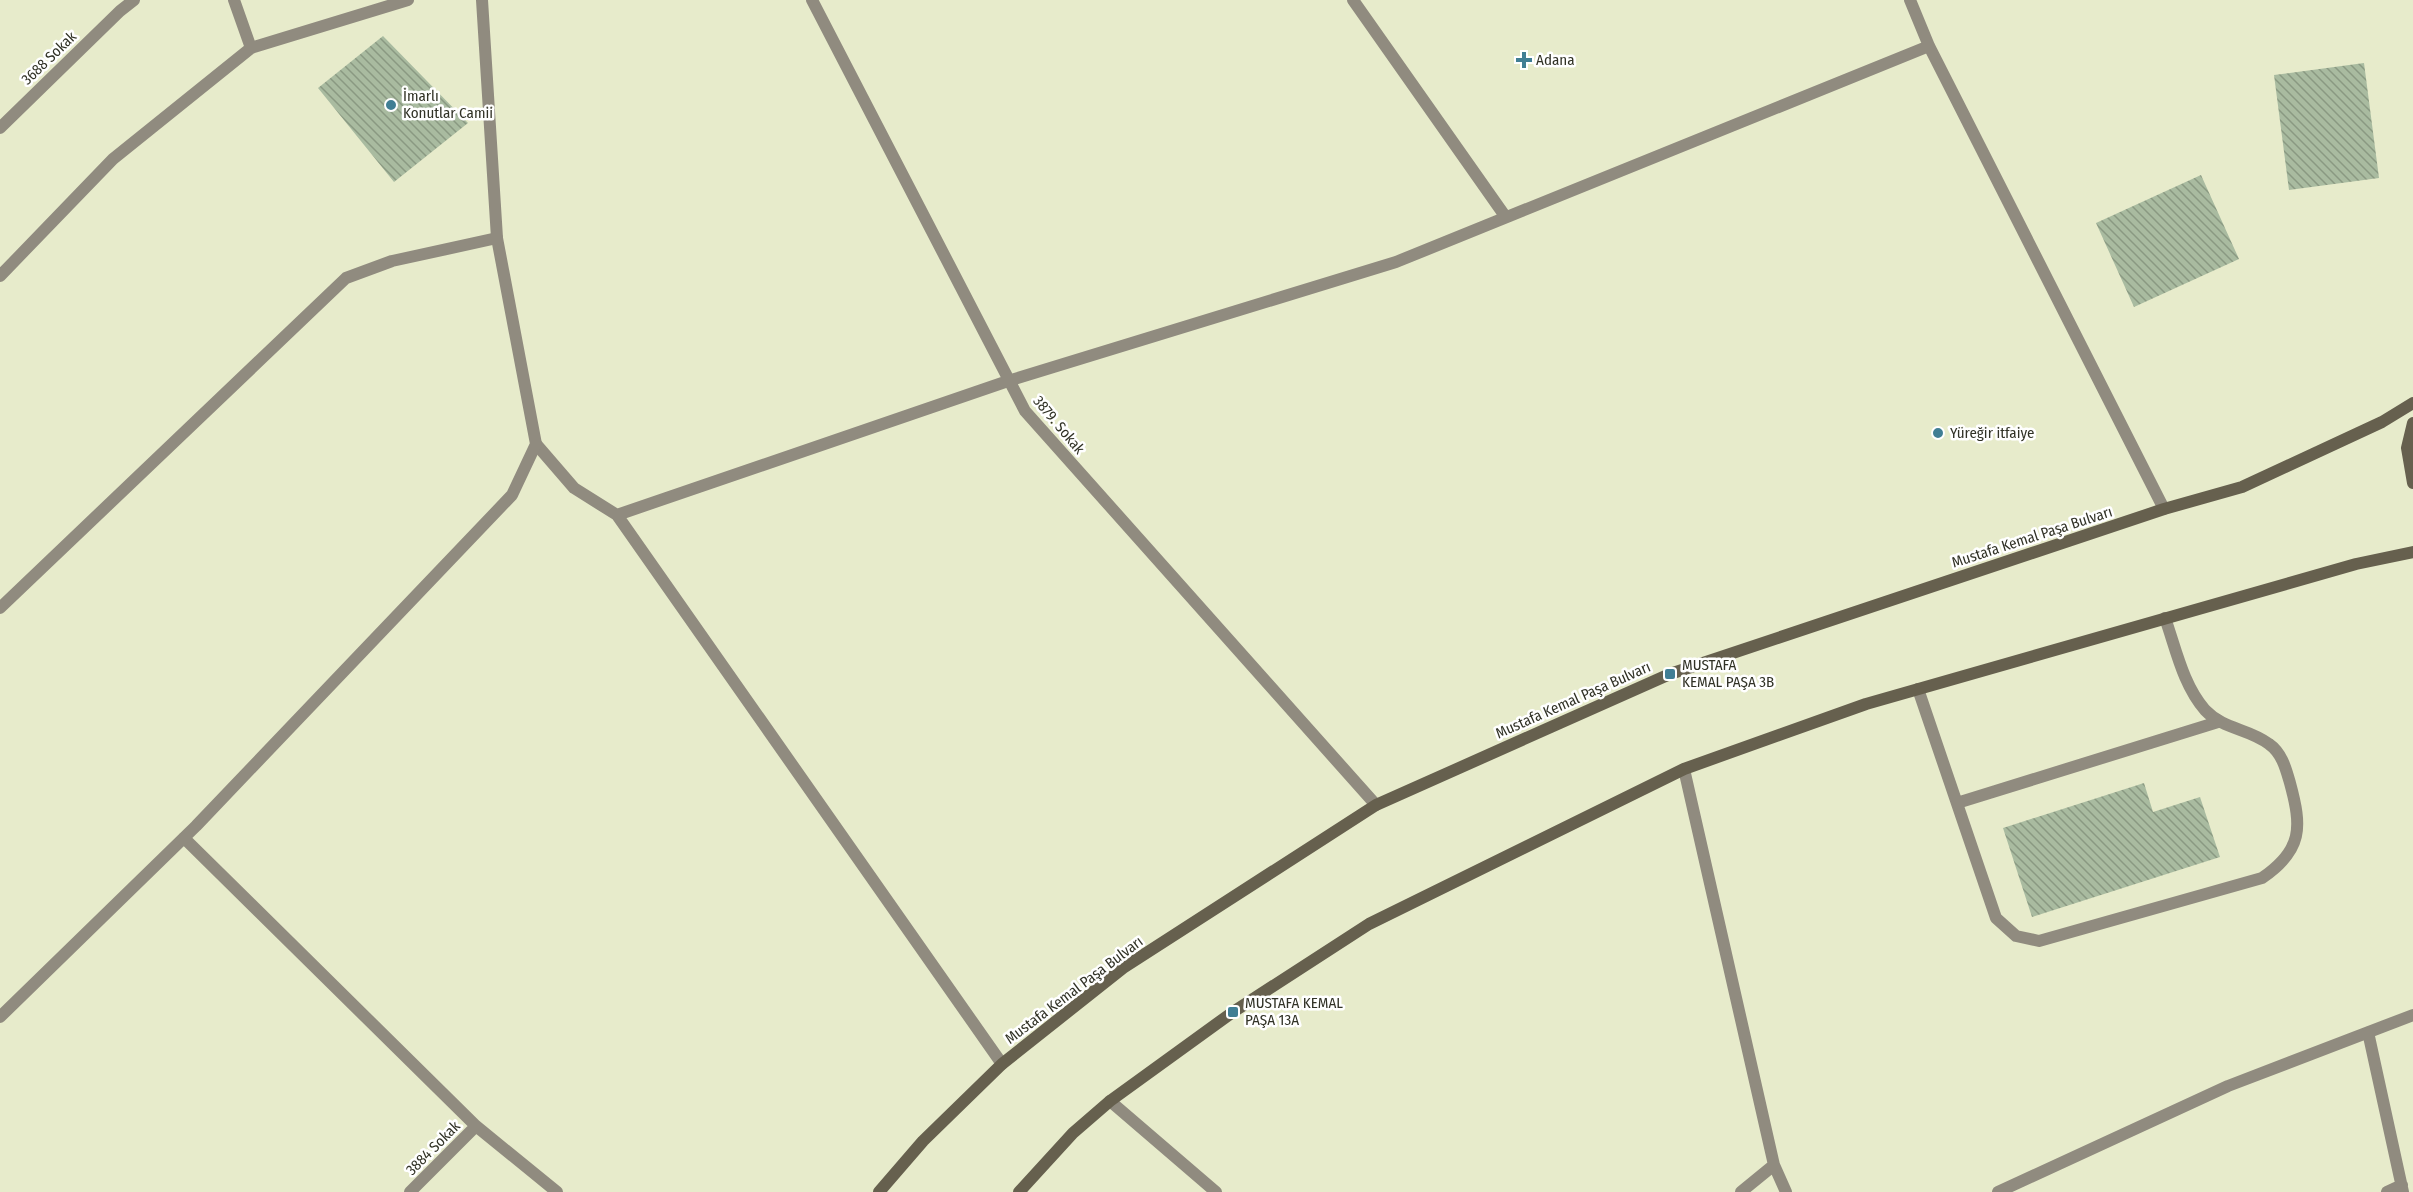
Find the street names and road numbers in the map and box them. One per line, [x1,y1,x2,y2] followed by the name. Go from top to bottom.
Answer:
[18,27,80,88] street label: 3688 Sokak
[1029,392,1089,458] street label: 3879. Sokak
[1949,503,2115,571] street label: Mustafa Kemal Paşa Bulvarı
[1493,658,1653,742] street label: Mustafa Kemal Paşa Bulvarı
[1002,932,1146,1048] street label: Mustafa Kemal Paşa Bulvarı
[402,1117,464,1179] street label: 3884 Sokak

